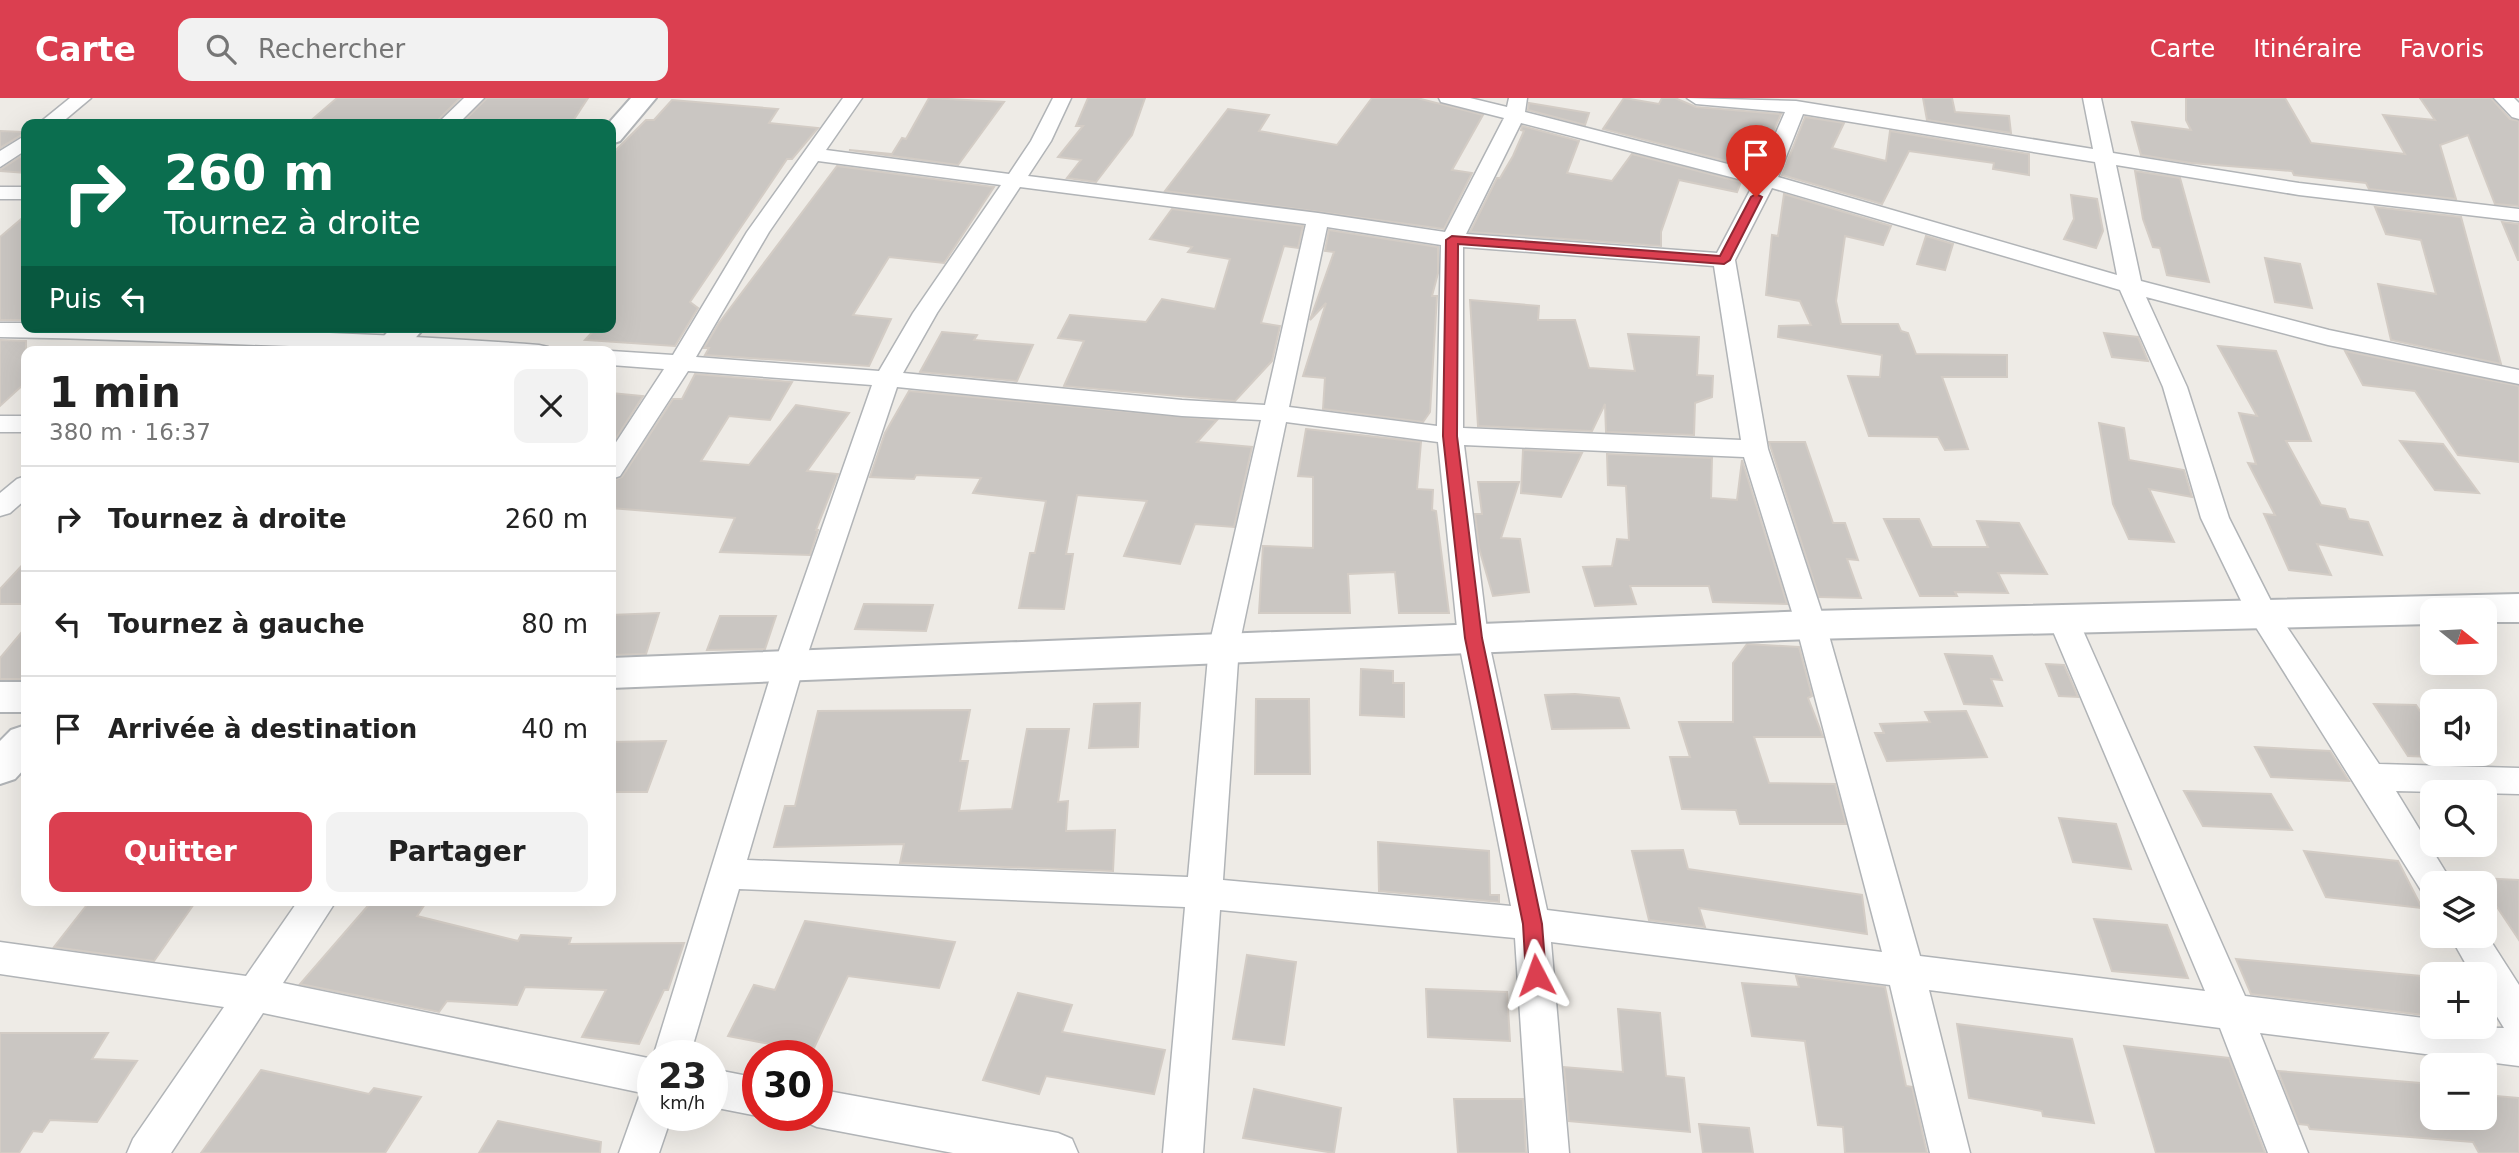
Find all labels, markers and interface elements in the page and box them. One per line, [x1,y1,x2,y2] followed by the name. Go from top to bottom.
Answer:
[178,18,668,81] search box
[35,30,136,69] text: Carte
[202,30,240,68] icon: search
[258,34,405,64] text: Rechercher
[2150,35,2215,63] text: Carte
[2253,35,2362,63] text: Itinéraire
[2400,35,2484,63] text: Favoris
[1726,125,1786,197] pin
[1737,136,1775,174] icon: arrive
[164,145,334,202] text: 260 m
[49,147,140,238] icon: right
[164,204,421,242] text: Tournez à droite
[115,280,153,318] icon: left
[49,284,101,314] text: Puis
[49,368,181,417] text: 1 min
[514,369,588,443] button: close
[49,419,211,445] text: 380 m · 16:37
[49,500,87,538] icon: right
[108,504,347,534] text: Tournez à droite
[505,504,588,534] text: 260 m
[2420,598,2497,676] north arrow
[2420,598,2497,1130] map controls
[49,605,87,643] icon: left
[108,609,365,639] text: Tournez à gauche
[521,609,588,639] text: 80 m
[2420,689,2497,766] button: sound
[49,710,87,748] icon: arrive
[108,714,417,744] text: Arrivée à destination
[521,714,588,744] text: 40 m
[2420,780,2497,857] button: search
[49,812,312,892] button: Quitter
[326,812,588,892] button: Partager
[2420,871,2497,948] button: layers
[1499,938,1573,1012] position arrow
[2420,962,2497,1039] button: +
[742,1040,833,1131] speed limit sign: 30
[2420,1053,2497,1130] button: −
[658,1056,707,1096] text: 23
[660,1092,705,1113] text: km/h

